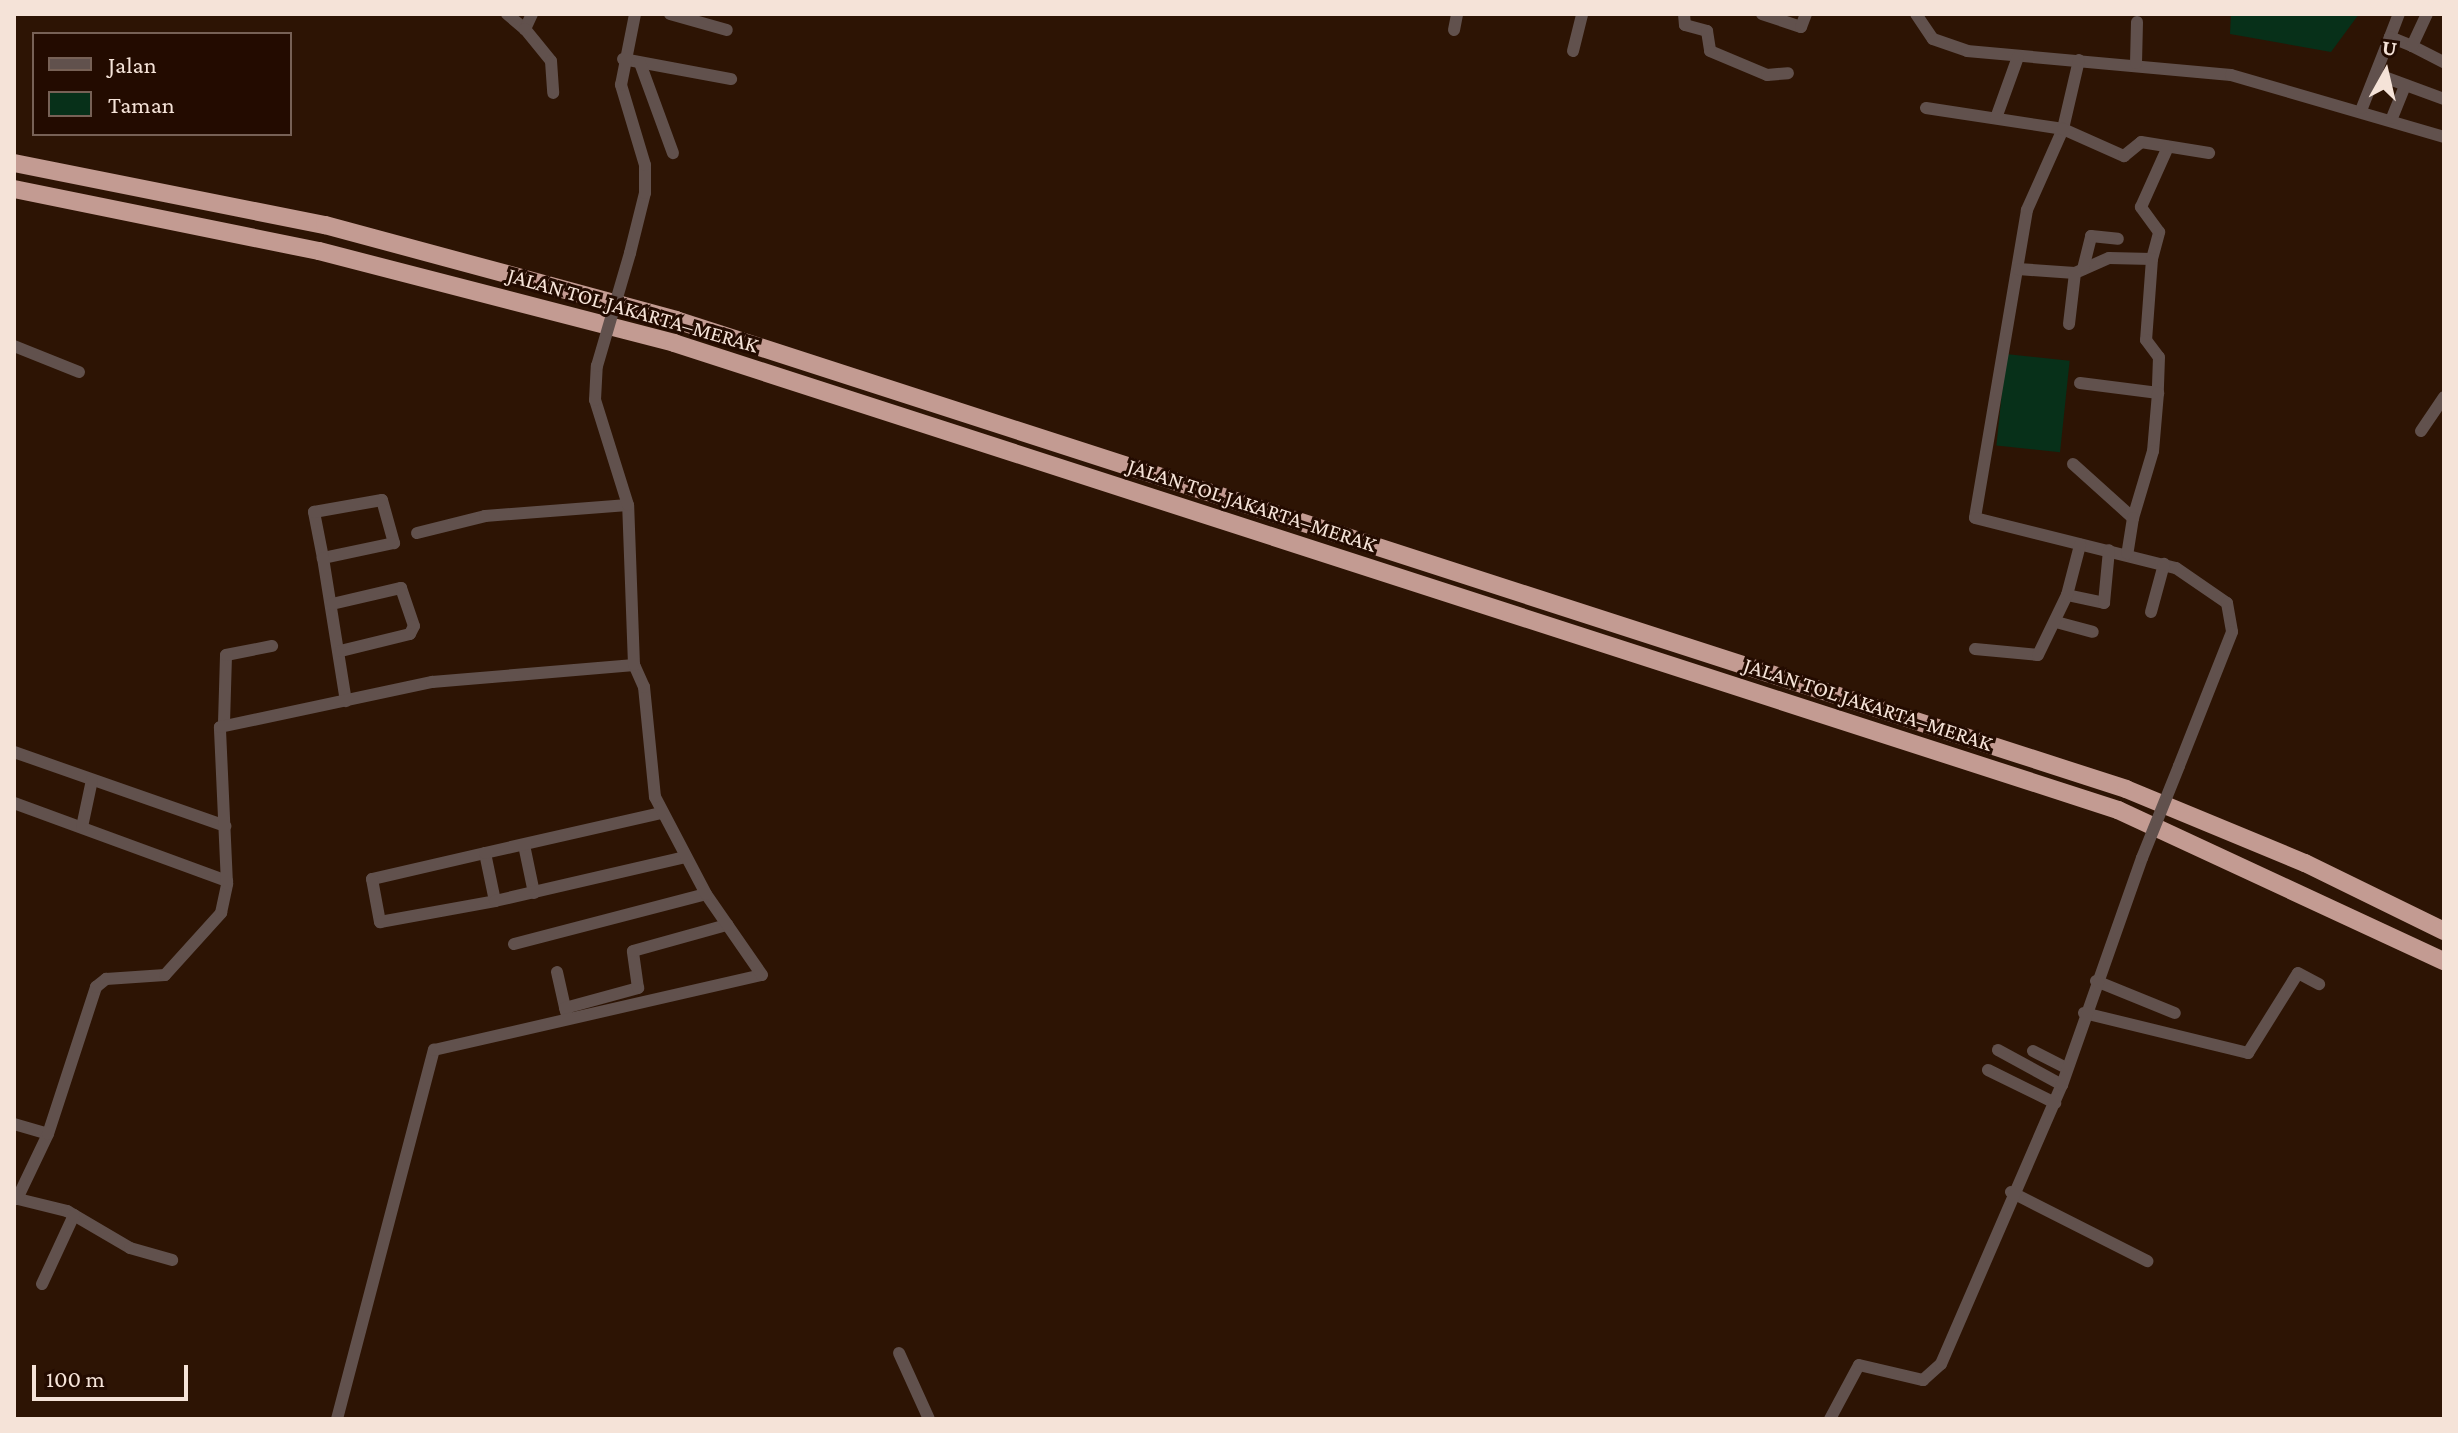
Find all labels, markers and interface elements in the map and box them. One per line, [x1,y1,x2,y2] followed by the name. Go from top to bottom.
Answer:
[32,32,292,136] legend
[2346,32,2426,112] north arrow
[2380,34,2399,61] text: U
[108,51,157,78] text: Jalan
[108,91,175,118] text: Taman
[505,262,761,358] street label: JALAN TOL JAKARTA–MERAK
[1124,452,1380,558] street label: JALAN TOL JAKARTA–MERAK
[1740,651,1996,757] street label: JALAN TOL JAKARTA–MERAK
[36,1349,192,1399] scale bar
[46,1365,105,1392] text: 100 m

